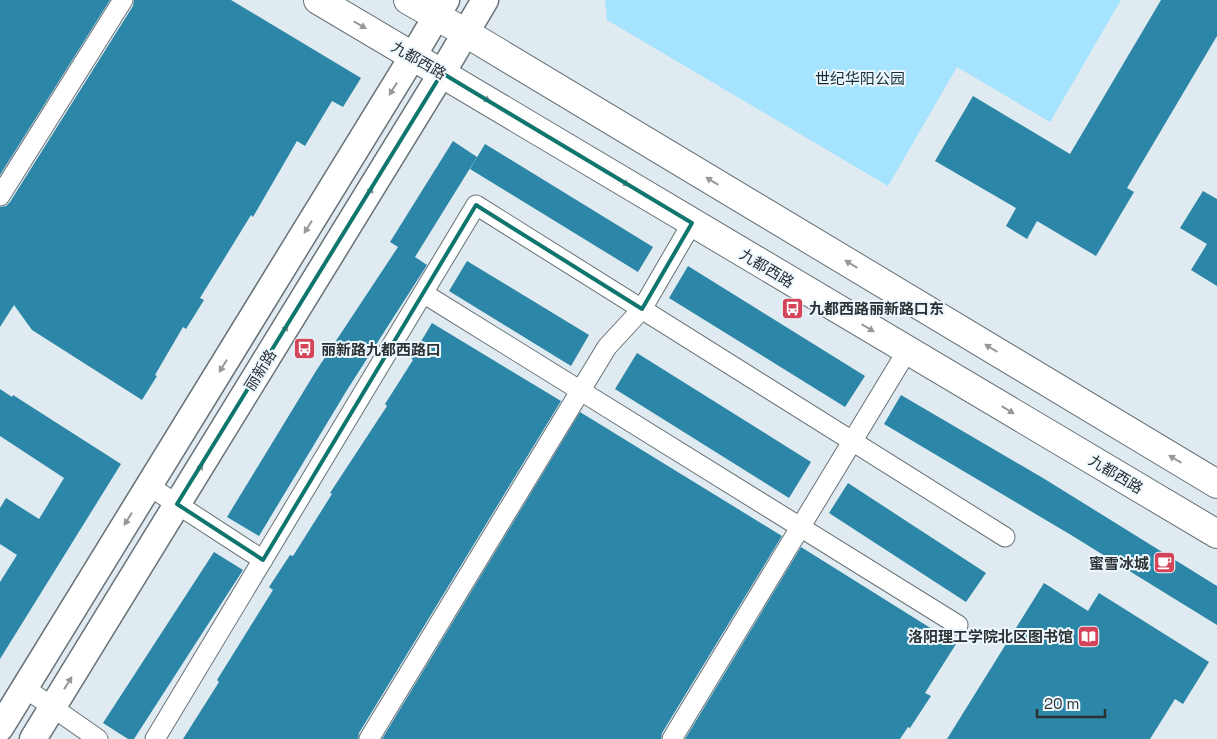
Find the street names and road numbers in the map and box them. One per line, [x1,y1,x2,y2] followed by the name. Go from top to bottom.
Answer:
[388,37,450,83] street label: 九都西路
[736,244,798,292] street label: 九都西路
[240,346,280,394] street label: 丽新路
[1085,450,1147,498] street label: 九都西路

